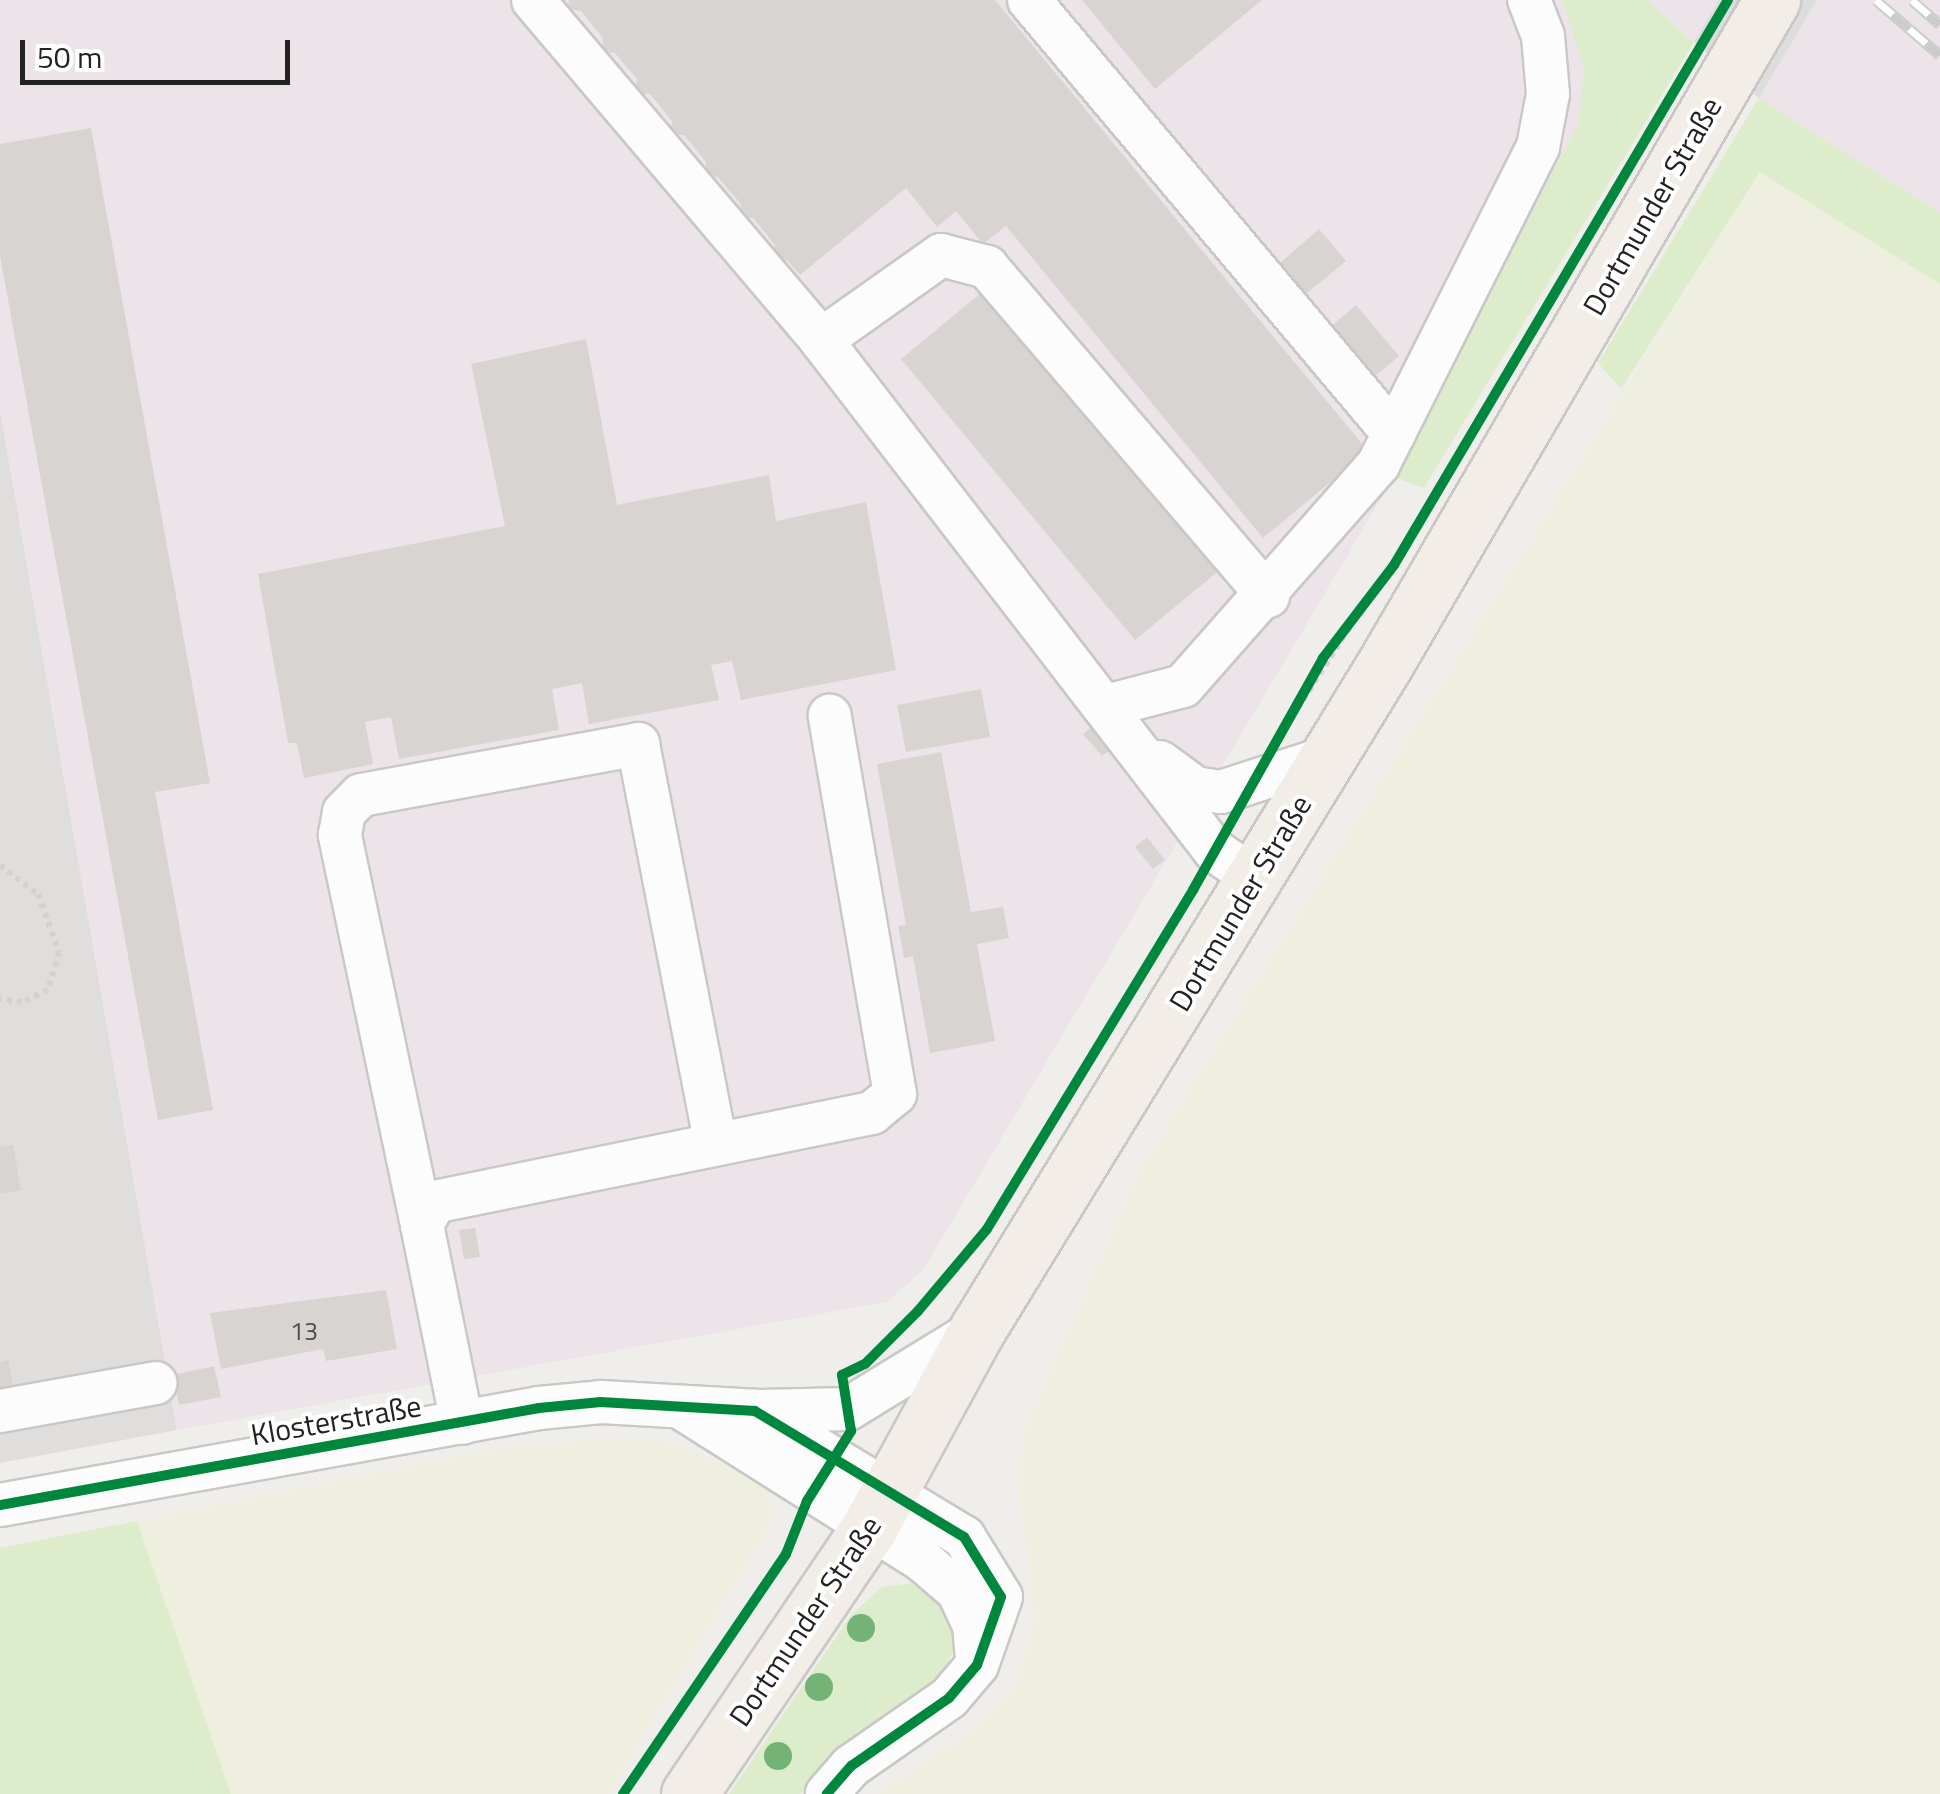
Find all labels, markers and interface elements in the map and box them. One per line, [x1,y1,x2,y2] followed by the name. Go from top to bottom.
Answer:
[25,20,295,82] scale bar
[37,34,102,80] text: 50 m
[1575,91,1729,321] street label: Dortmunder Straße
[1161,789,1319,1017] street label: Dortmunder Straße
[290,1316,318,1346] house number: 13
[248,1387,424,1453] street label: Klosterstraße
[721,1509,889,1733] street label: Dortmunder Straße

